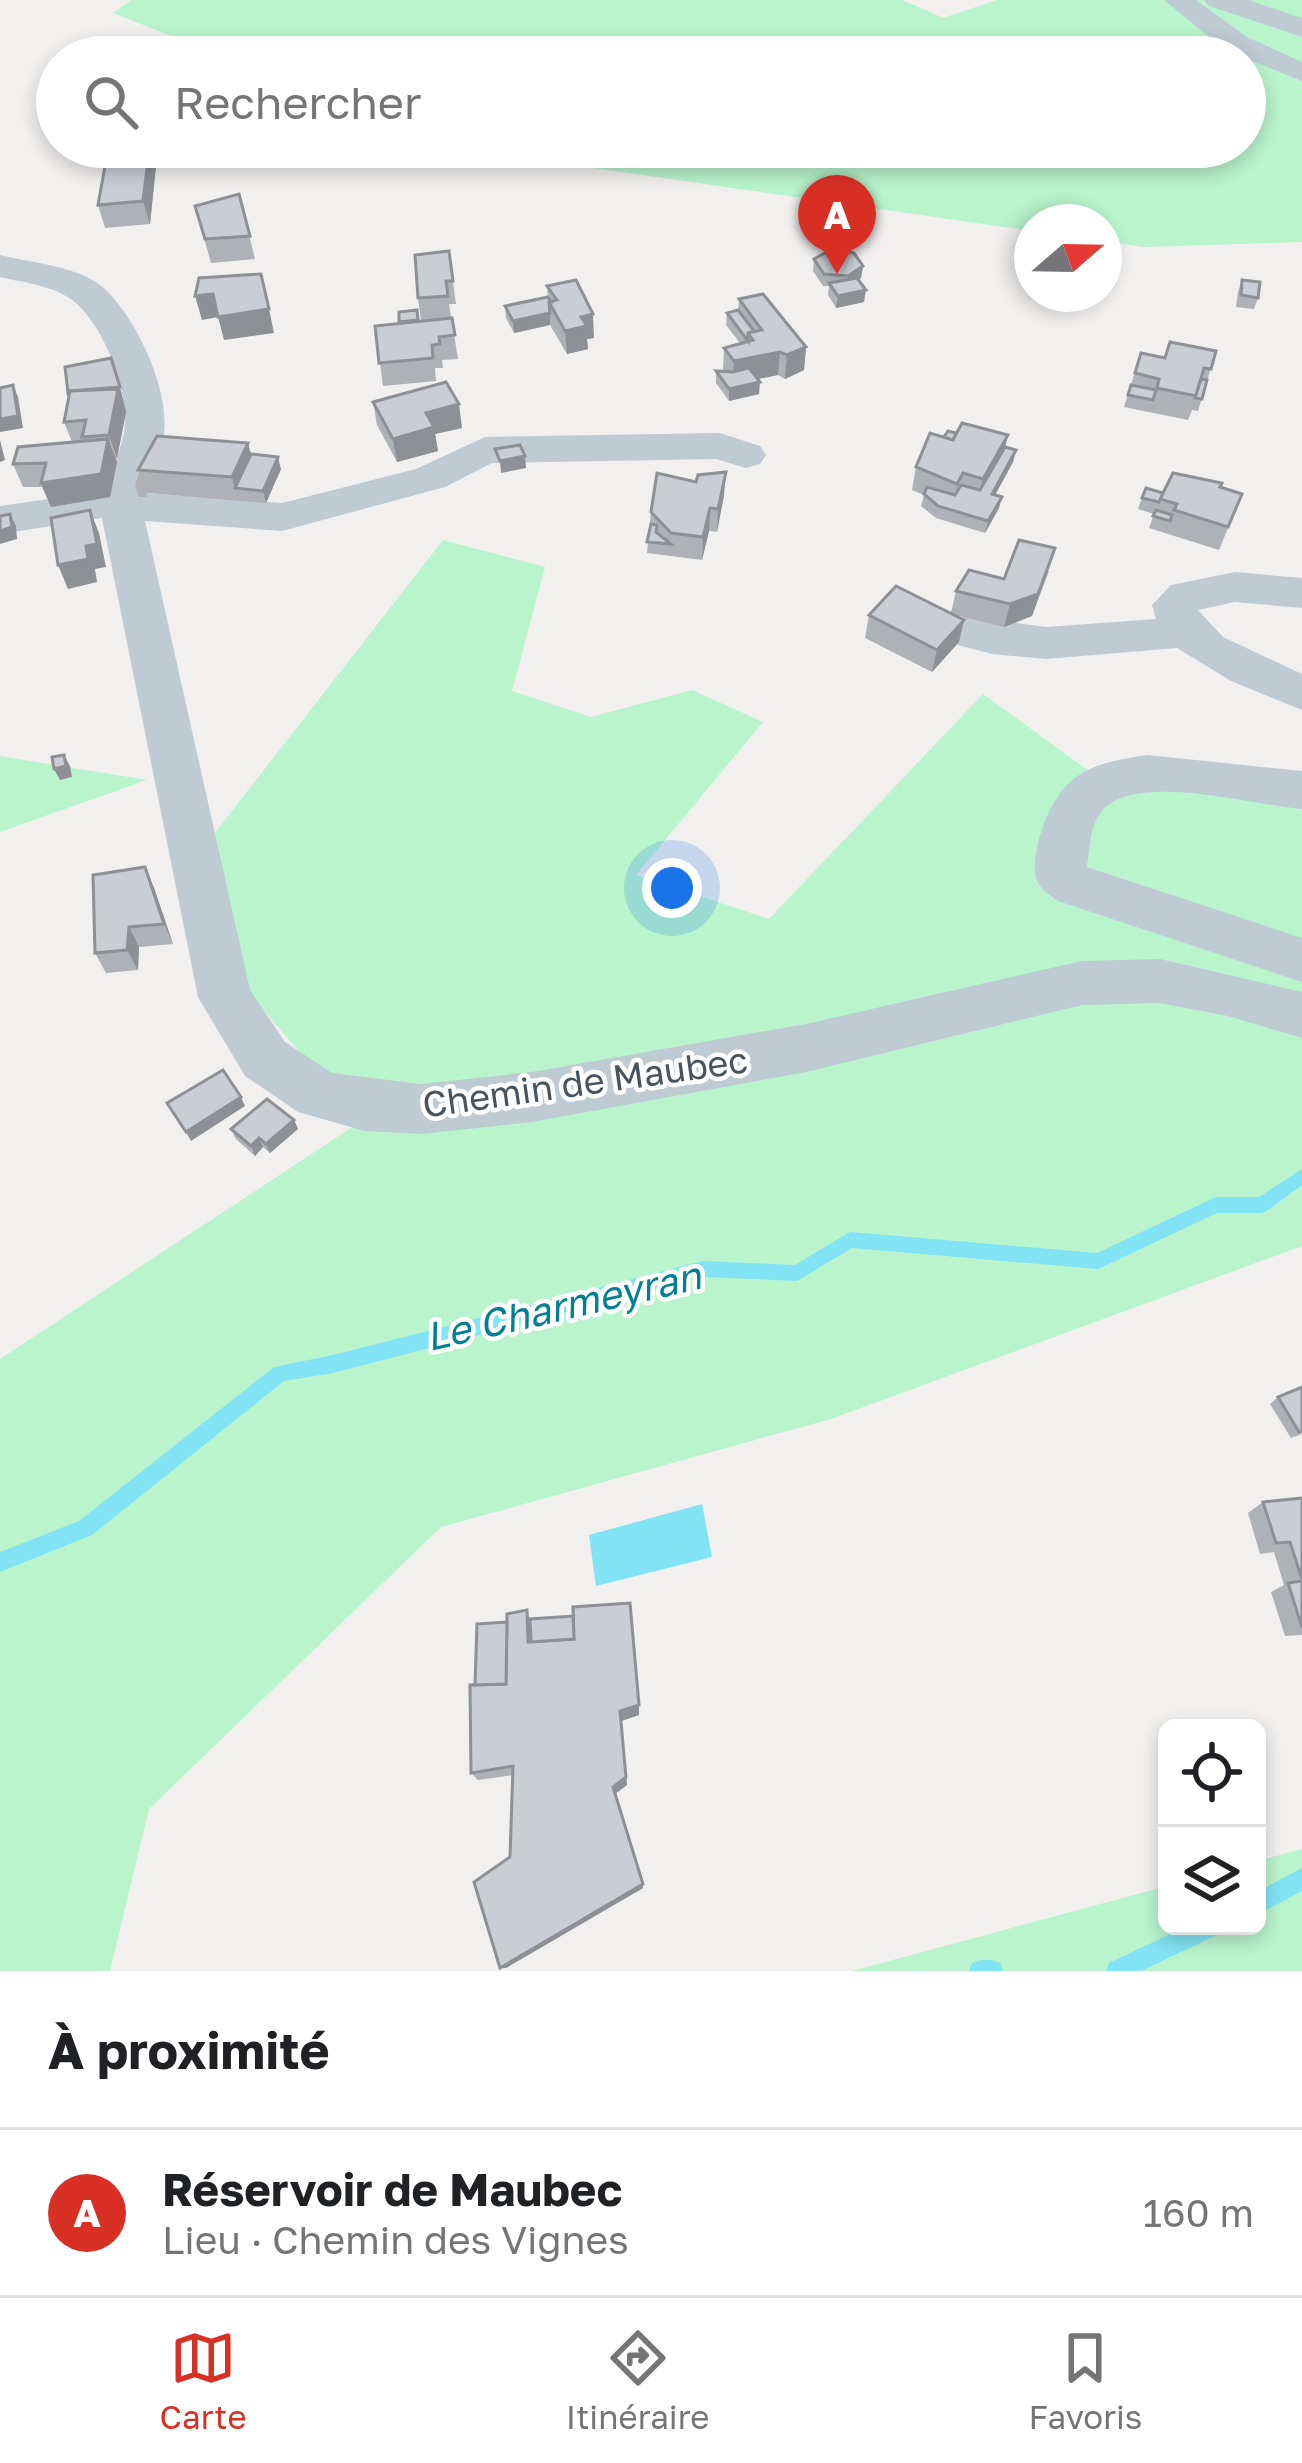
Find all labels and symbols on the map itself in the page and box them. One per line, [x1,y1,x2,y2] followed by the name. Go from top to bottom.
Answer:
[798,175,876,274] pin: A
[1014,204,1122,312] north arrow
[642,858,702,918] your location
[420,1037,750,1126] street label: Chemin de Maubec
[421,1251,707,1360] water label: Le Charmeyran

